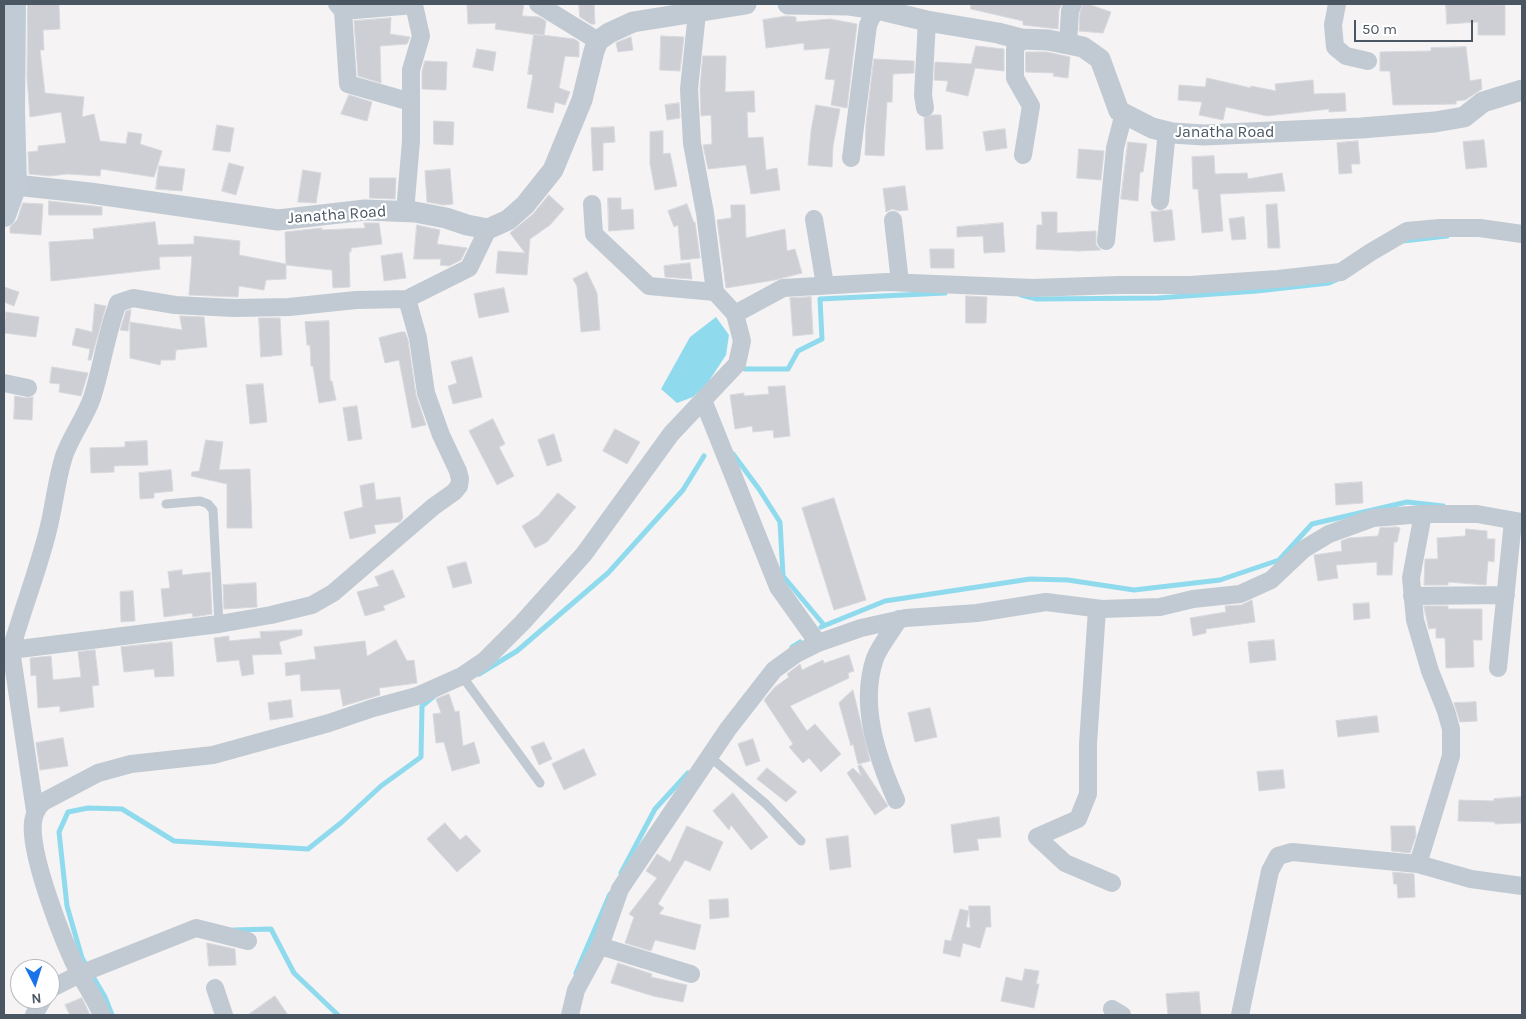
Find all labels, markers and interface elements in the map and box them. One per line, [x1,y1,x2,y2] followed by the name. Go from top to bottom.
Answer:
[1356,10,1475,42] scale bar
[1362,20,1397,38] text: 50 m
[1176,122,1274,142] street label: Janatha Road
[287,202,387,228] street label: Janatha Road
[10,959,60,1009] north arrow
[31,990,42,1007] text: N

